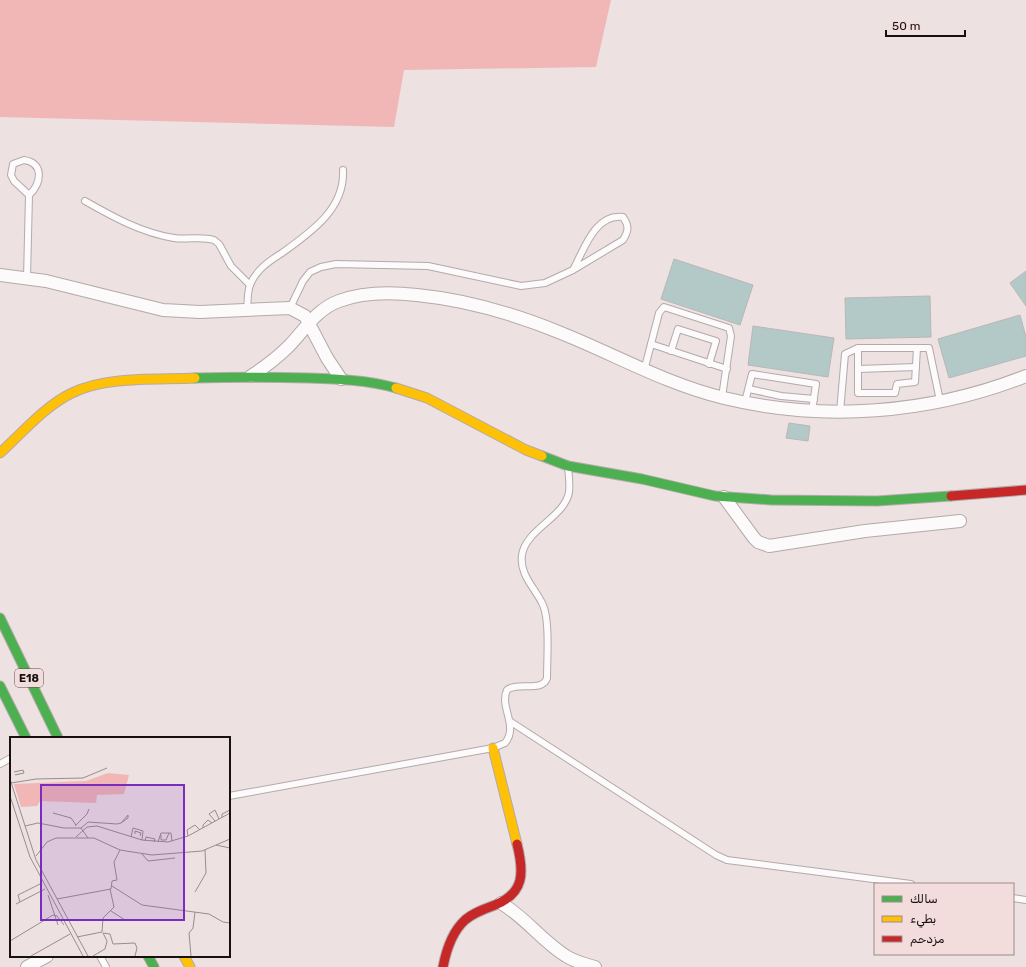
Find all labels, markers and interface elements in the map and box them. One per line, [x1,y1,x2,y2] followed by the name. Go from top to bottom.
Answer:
[886,12,965,38] scale bar
[892,19,920,33] text: 50 m
[15,669,43,687] road number: E18
[10,737,230,957] inset map
[874,883,1014,955] legend
[910,892,938,906] text: سالك
[910,912,936,928] text: بطيء
[910,932,945,947] text: مزدحم

